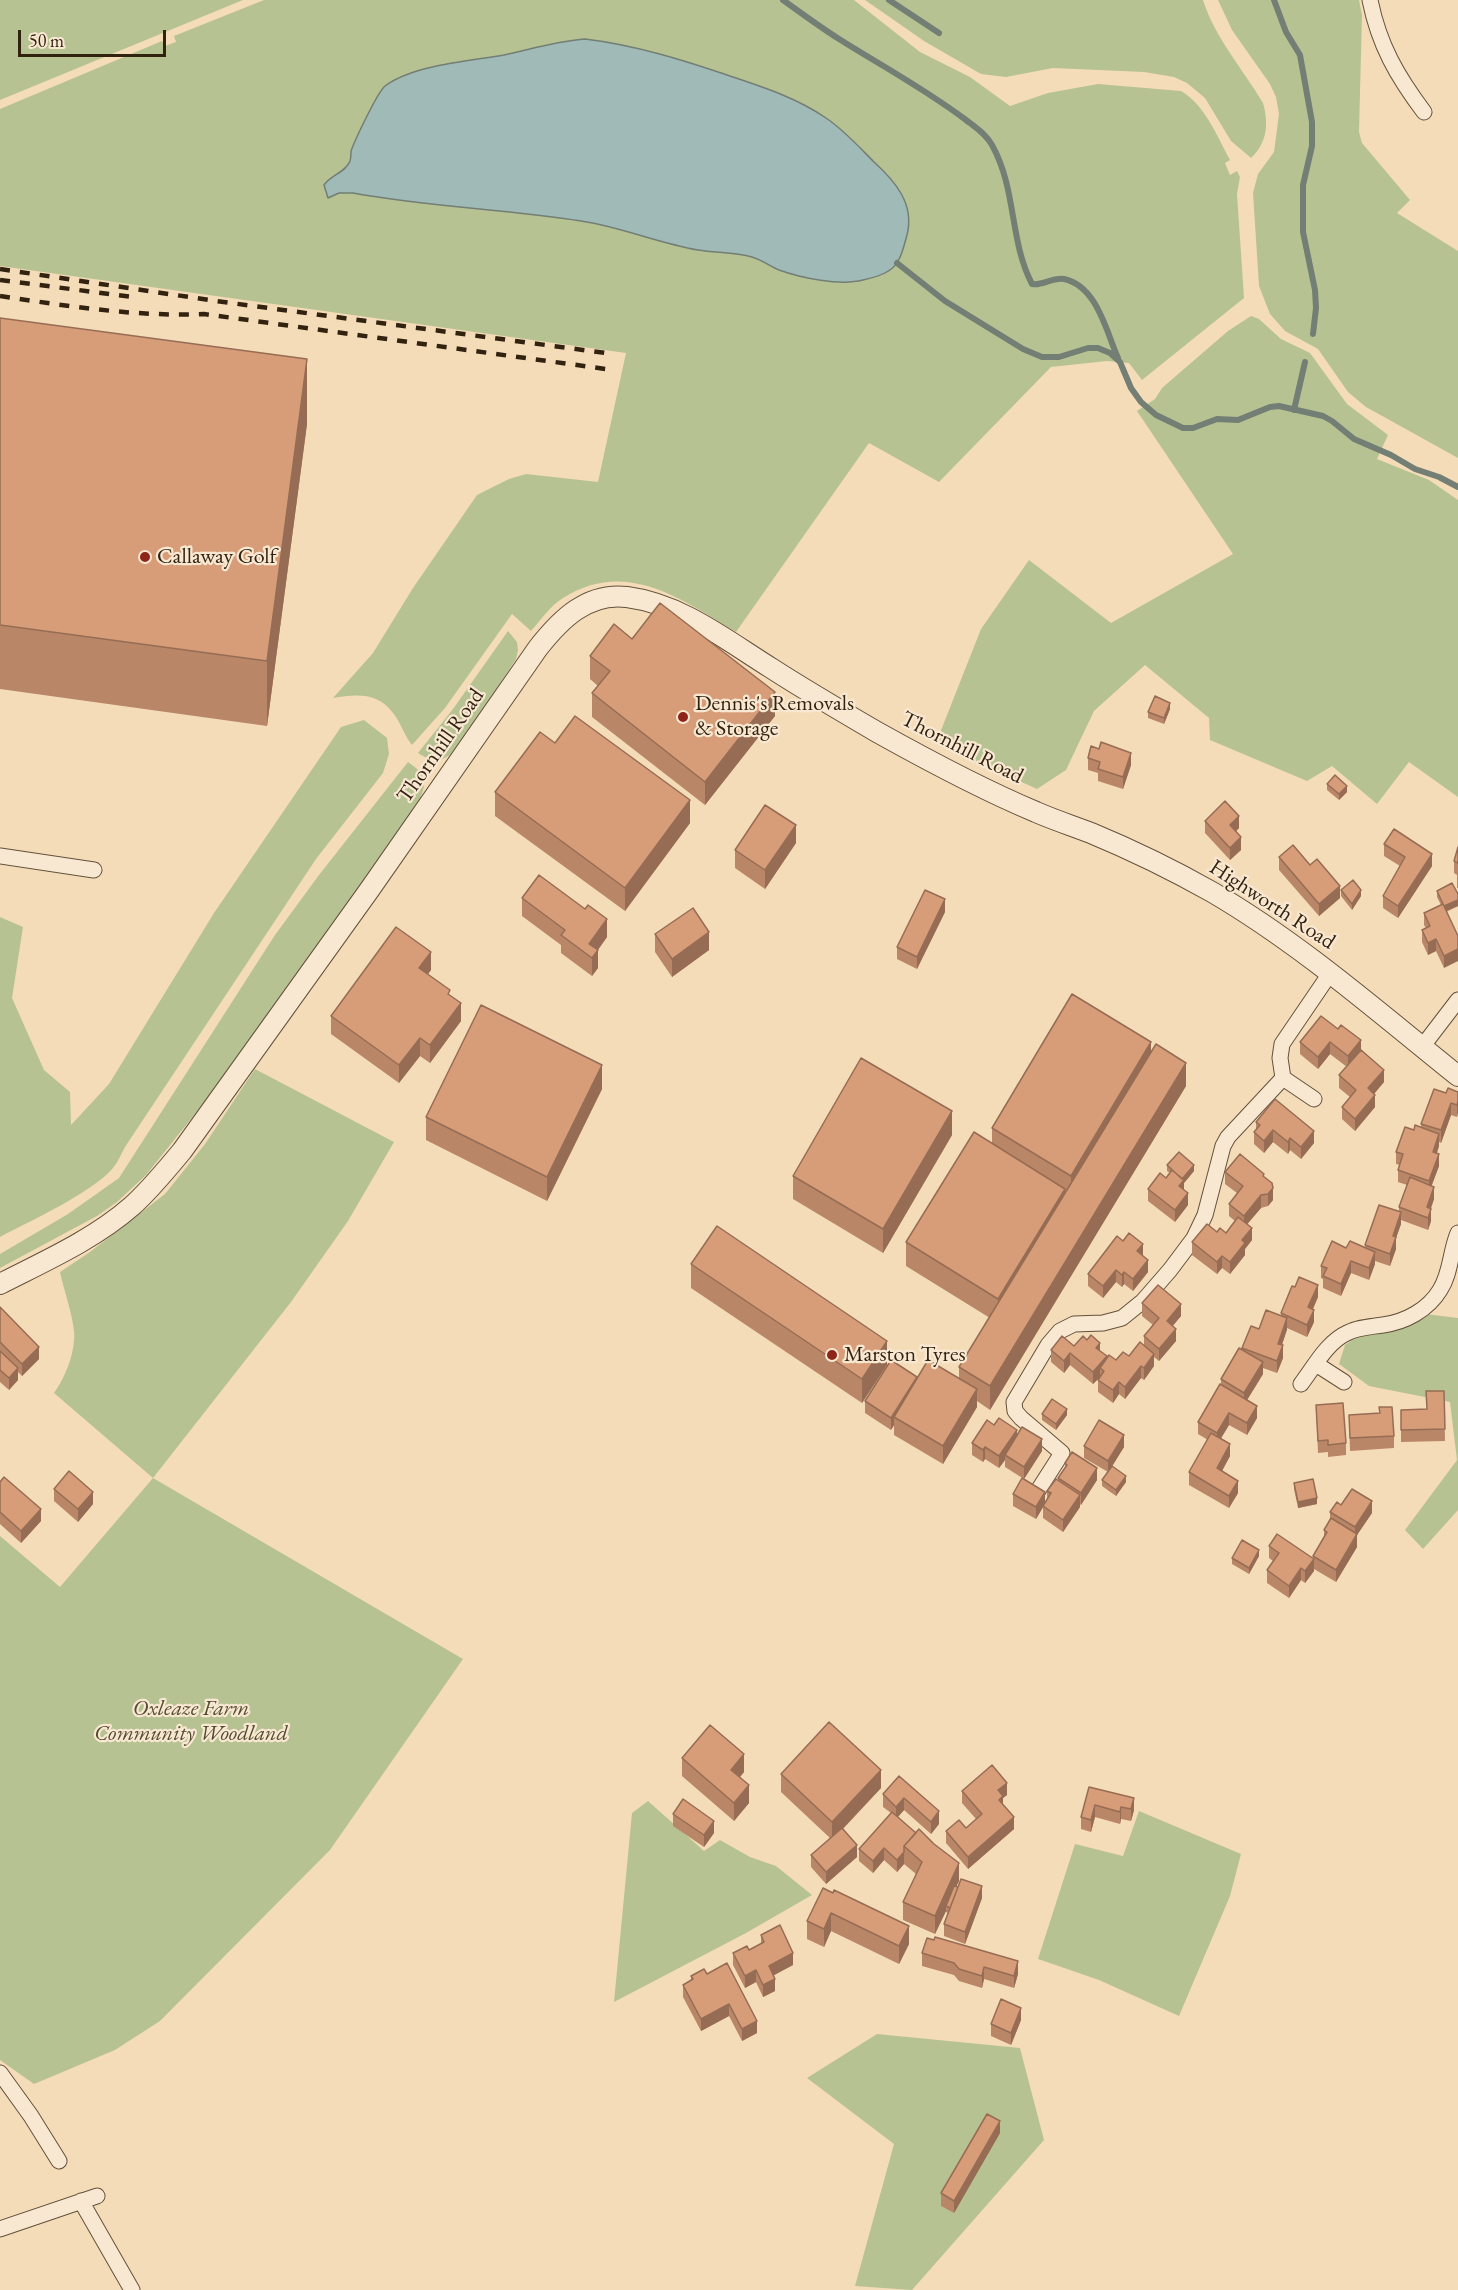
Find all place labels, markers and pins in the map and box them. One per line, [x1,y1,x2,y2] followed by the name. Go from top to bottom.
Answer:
[157,544,277,570] place label: Callaway Golf
[138,550,152,564] marker: Callaway Golf
[695,691,854,742] place label: Dennis's Removals & Storage
[676,710,690,724] marker: Dennis's Removals & Storage
[844,1342,966,1368] place label: Marston Tyres
[825,1348,839,1362] marker: Marston Tyres

